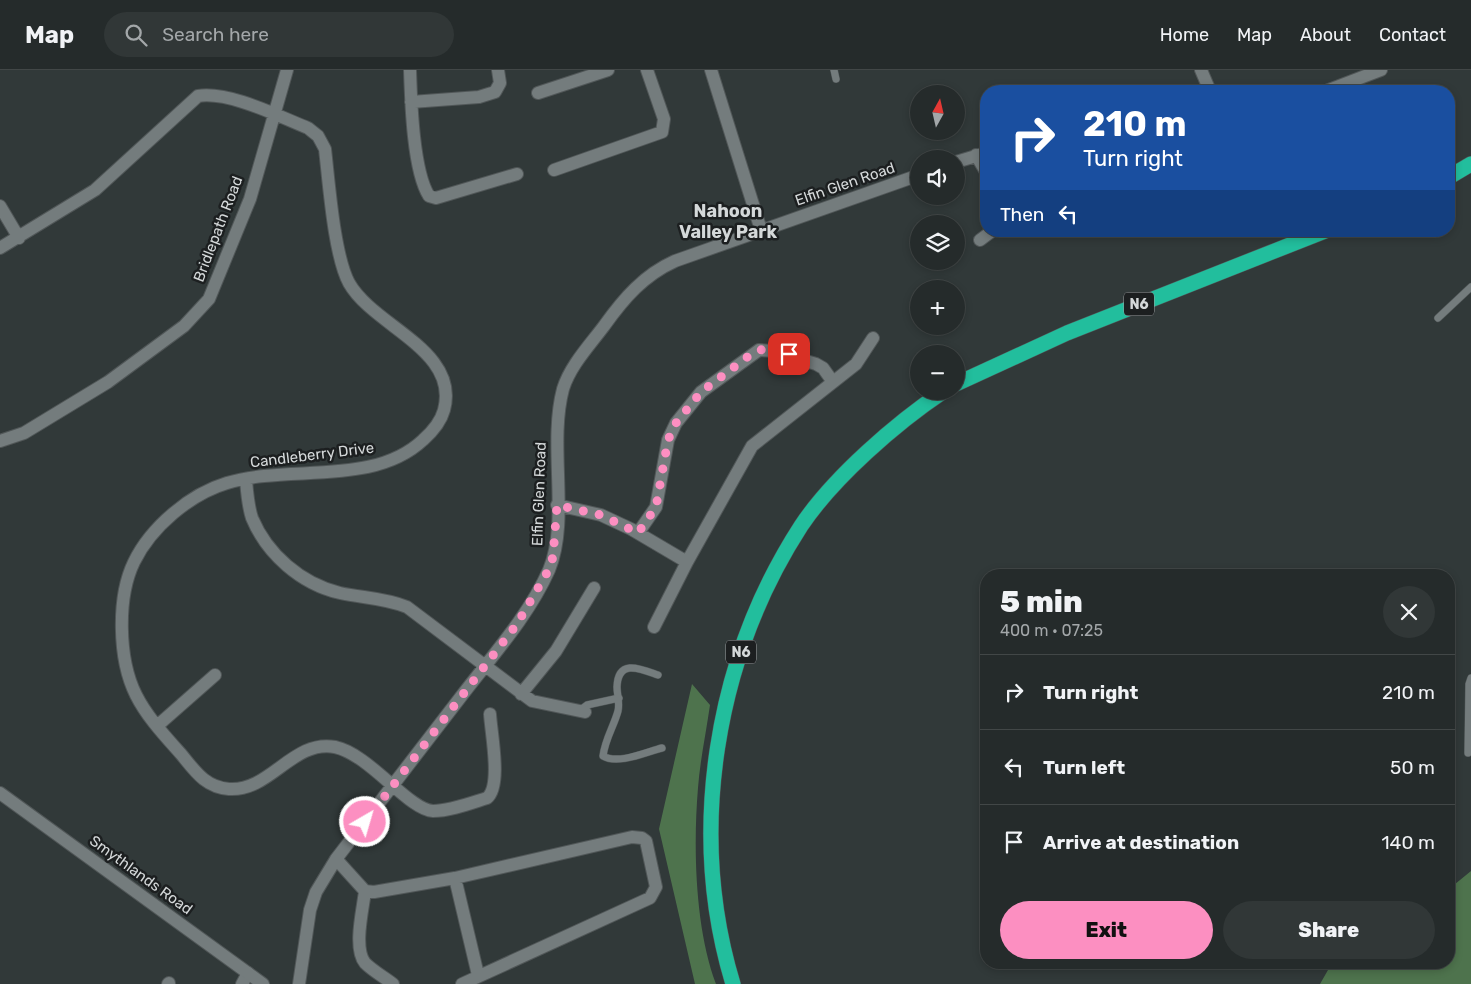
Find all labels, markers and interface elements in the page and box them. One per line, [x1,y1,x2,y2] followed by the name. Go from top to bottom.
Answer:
[104,12,454,57] search box
[25,21,74,49] text: Map
[122,21,150,49] icon: search
[162,23,269,46] text: Search here
[1160,24,1209,46] text: Home
[1237,24,1272,46] text: Map
[1300,24,1351,46] text: About
[1379,24,1446,46] text: Contact
[910,85,965,140] north arrow
[910,85,965,400] map controls
[1083,103,1186,145] text: 210 m
[1000,105,1065,170] icon: right
[1083,145,1183,172] text: Turn right
[910,150,965,205] button: sound
[793,159,897,209] street label: Elfin Glen Road
[190,174,246,284] street label: Bridlepath Road
[679,200,777,243] district label: Nahoon Valley Park
[1054,200,1082,228] icon: left
[1000,203,1044,226] text: Then
[910,215,965,270] button: layers
[910,280,965,335] button: +
[1124,292,1154,315] road number: N6
[768,333,810,375] pin
[775,340,803,368] icon: arrive
[910,345,965,400] button: −
[249,438,375,472] street label: Candleberry Drive
[528,442,550,546] street label: Elfin Glen Road
[1000,584,1083,620] text: 5 min
[1383,586,1435,638] button: close
[1000,621,1103,640] text: 400 m · 07:25
[726,640,756,664] road number: N6
[1000,678,1028,706] icon: right
[1043,681,1138,704] text: Turn right
[1382,681,1435,704] text: 210 m
[1000,753,1028,781] icon: left
[1043,756,1125,779] text: Turn left
[1390,756,1435,779] text: 50 m
[338,795,390,847] position arrow
[1000,828,1028,856] icon: arrive
[1043,831,1239,854] text: Arrive at destination
[1381,831,1435,854] text: 140 m
[86,832,196,918] street label: Smythlands Road
[1000,901,1213,959] button: Exit
[1223,901,1435,959] button: Share

